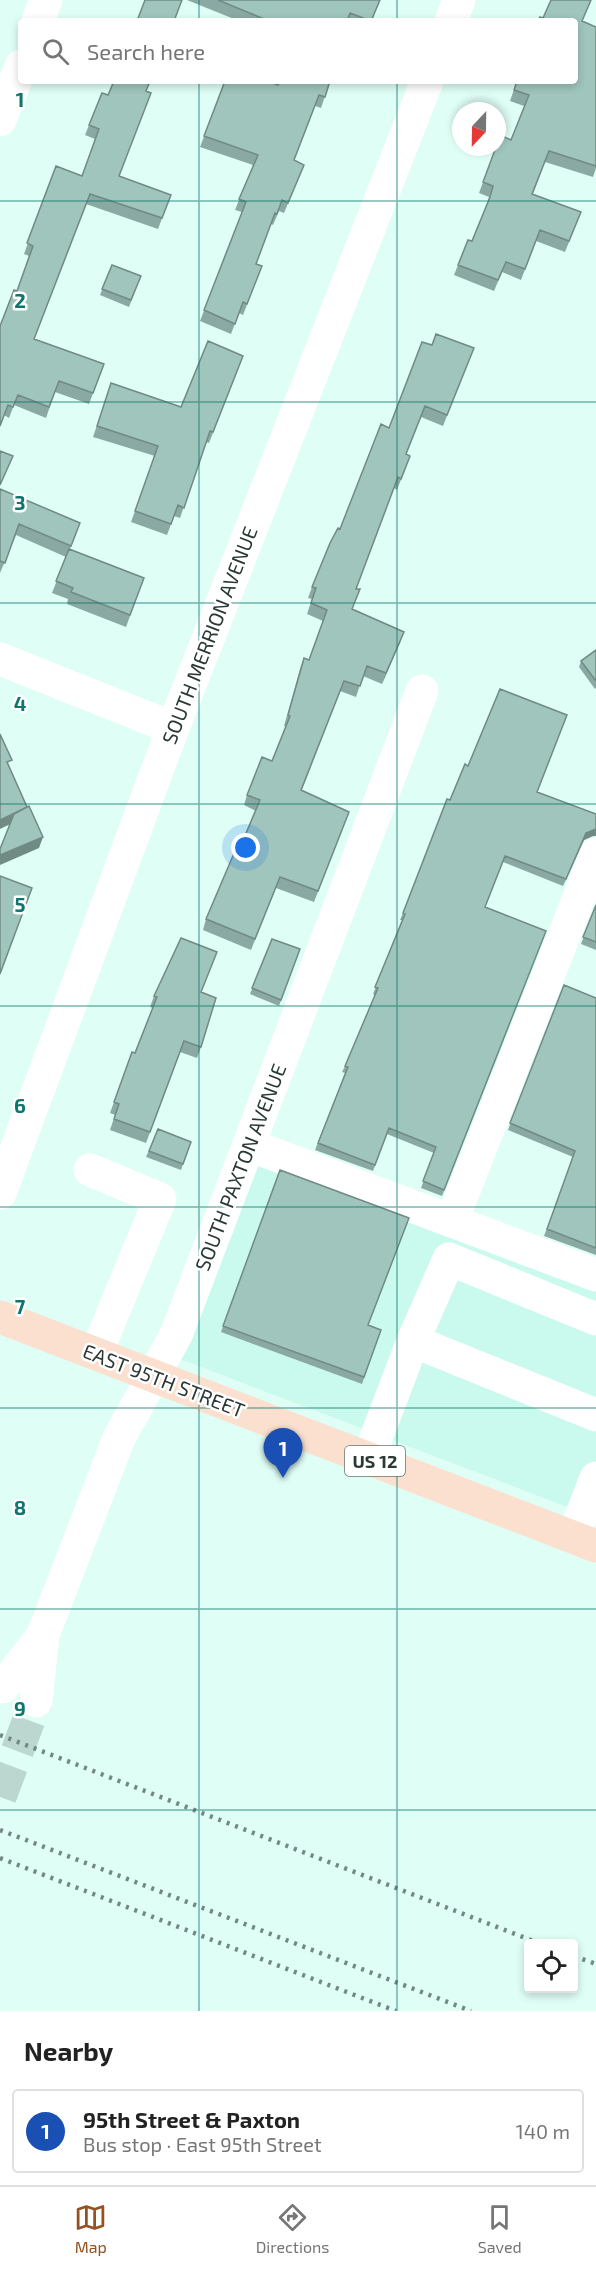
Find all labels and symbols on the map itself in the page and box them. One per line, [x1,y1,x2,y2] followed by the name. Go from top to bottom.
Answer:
[16,87,24,111] text: 1
[452,102,506,156] north arrow
[14,288,26,312] text: 2
[14,490,26,514] text: 3
[156,523,262,747] street label: SOUTH MERRION AVENUE
[14,691,27,715] text: 4
[231,833,260,862] your location
[14,892,26,916] text: 5
[189,1060,291,1274] street label: SOUTH PAXTON AVENUE
[14,1093,26,1117] text: 6
[15,1294,26,1318] text: 7
[80,1338,249,1422] street label: EAST 95TH STREET
[264,1428,302,1478] pin: 1
[345,1446,405,1476] road number: US 12
[14,1495,26,1519] text: 8
[14,1696,26,1720] text: 9

